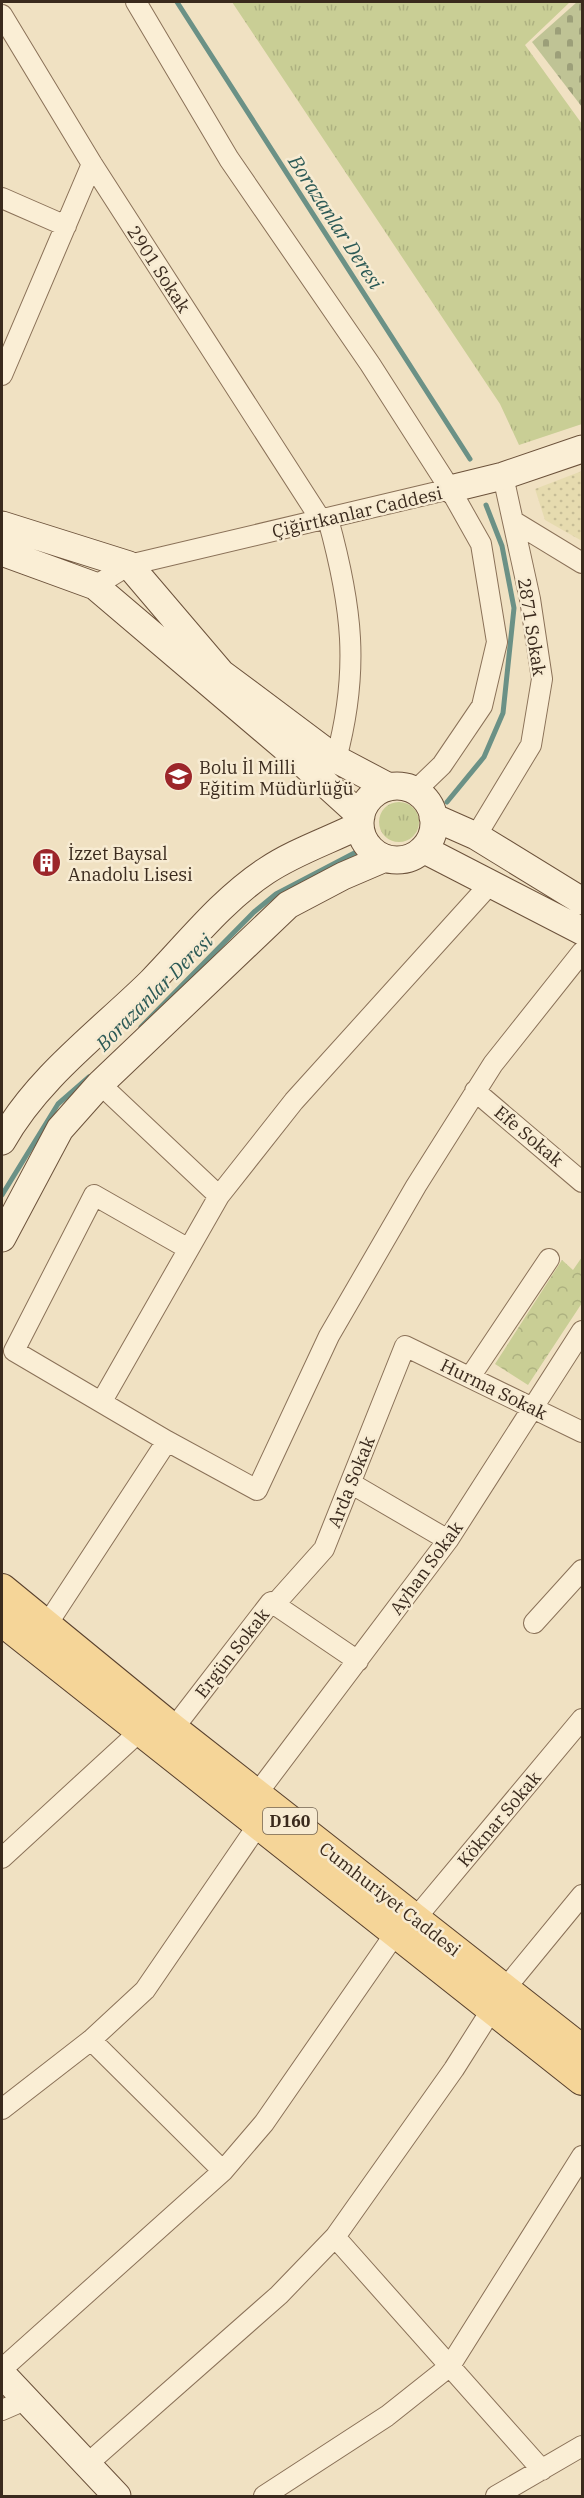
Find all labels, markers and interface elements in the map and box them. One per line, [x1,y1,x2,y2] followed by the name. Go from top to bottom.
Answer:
[282,149,390,294] water label: Borazanlar Deresi
[122,221,196,317] street label: 2901 Sokak
[270,481,445,543] street label: Çiğirtkanlar Caddesi
[513,576,551,678] street label: 2871 Sokak
[199,756,354,800] place label: Bolu İl Milli Eğitim Müdürlüğü
[162,761,194,793] school or university icon: Bolu İl Milli Eğitim Müdürlüğü
[68,842,193,886] place label: İzzet Baysal Anadolu Lisesi
[31,847,63,879] building icon: İzzet Baysal Anadolu Lisesi
[89,928,218,1057] water label: Borazanlar Deresi
[490,1101,569,1172] street label: Efe Sokak
[437,1353,552,1425] street label: Hurma Sokak
[322,1432,380,1531] street label: Arda Sokak
[384,1516,468,1619] street label: Ayhan Sokak
[190,1603,275,1703] street label: Ergün Sokak
[452,1766,546,1872] street label: Köknar Sokak
[263,1808,317,1834] road number: D160
[315,1837,465,1961] street label: Cumhuriyet Caddesi

